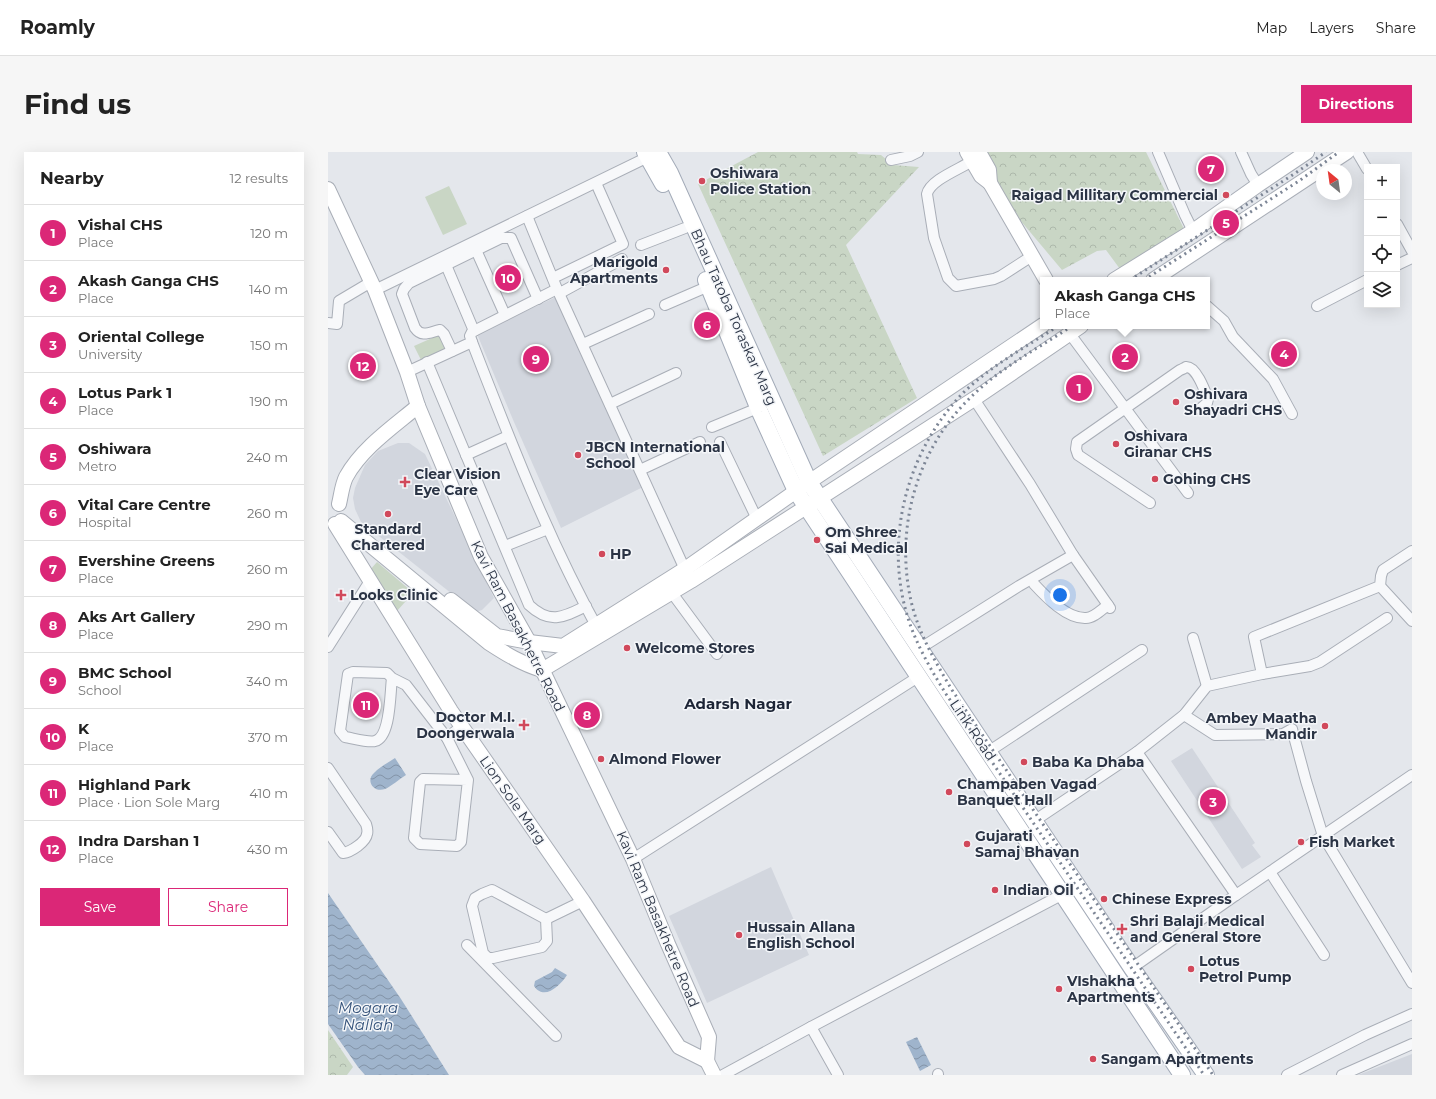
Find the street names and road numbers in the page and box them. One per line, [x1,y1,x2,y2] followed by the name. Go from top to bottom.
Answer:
[687,226,781,408] street label: Bhau Tatoba Toraskar Marg
[467,537,569,715] street label: Kavi Ram Basakhetre Road
[946,696,1000,764] street label: Link Road
[476,752,550,848] street label: Lion Sole Marg
[613,828,703,1010] street label: Kavi Ram Basakhetre Road

